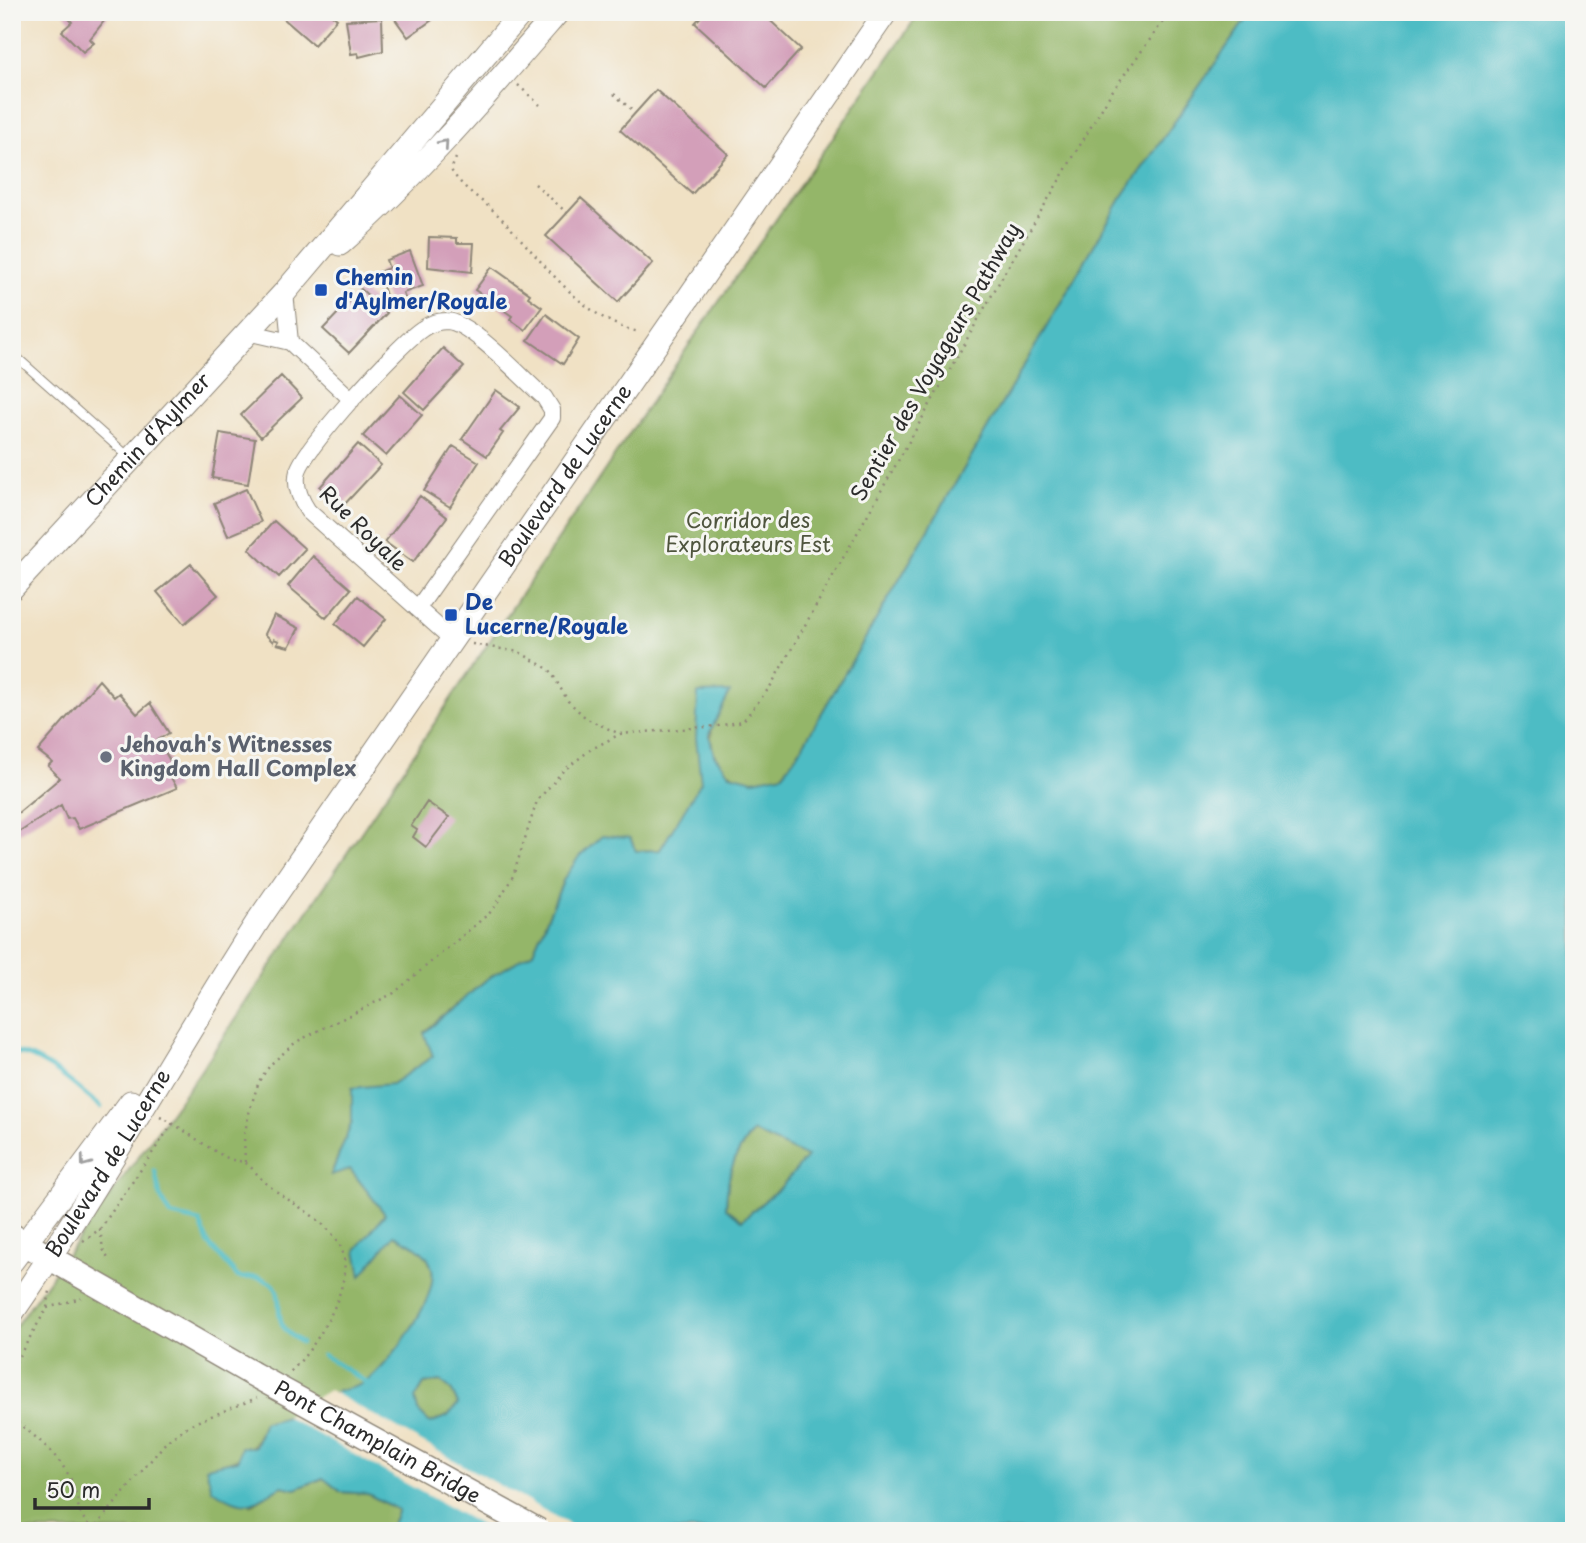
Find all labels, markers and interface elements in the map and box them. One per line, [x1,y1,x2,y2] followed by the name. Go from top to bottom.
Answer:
[436,139,448,152] one-way arrow
[841,216,1027,506] street label: Sentier des Voyageurs Pathway
[335,260,507,316] place label: Chemin d'Aylmer/Royale
[313,282,329,298] marker: Chemin d'Aylmer/Royale
[76,364,217,513] street label: Chemin d'Aylmer
[489,376,639,573] street label: Boulevard de Lucerne
[313,477,416,578] street label: Rue Royale
[665,503,831,559] park label: Corridor des Explorateurs Est
[465,585,628,641] place label: De Lucerne/Royale
[443,607,459,623] marker: De Lucerne/Royale
[120,727,357,783] place label: Jehovah's Witnesses Kingdom Hall Complex
[98,749,114,765] marker: Jehovah's Witnesses Kingdom Hall Complex
[36,1062,177,1263] street label: Boulevard de Lucerne
[81,1155,94,1167] one-way arrow
[269,1371,487,1510] street label: Pont Champlain Bridge
[35,1466,149,1510] scale bar
[46,1473,100,1505] text: 50 m

